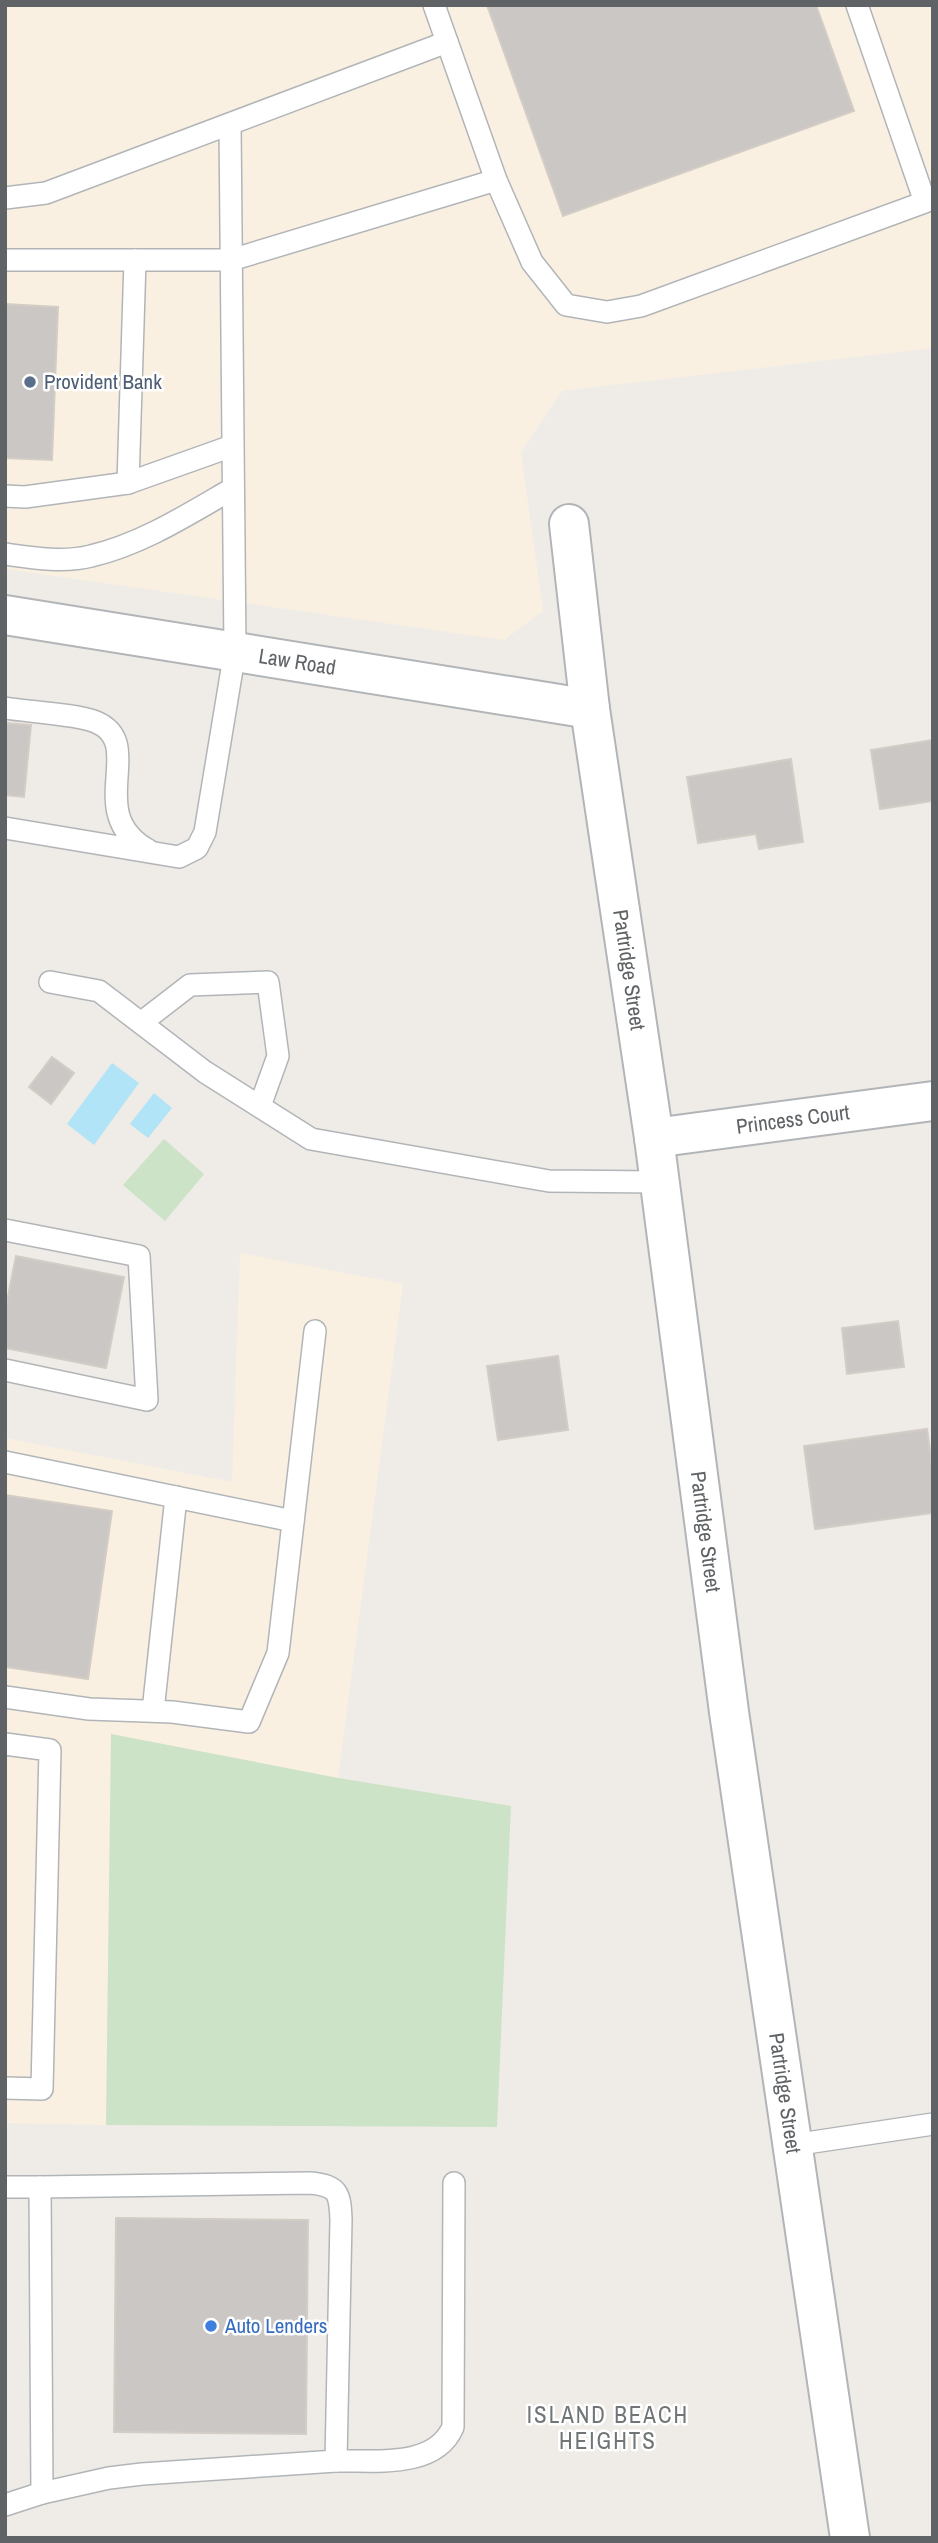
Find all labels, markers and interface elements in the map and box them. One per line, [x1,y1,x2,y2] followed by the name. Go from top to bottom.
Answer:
[44,367,162,396] place label: Provident Bank
[22,374,38,390] marker: Provident Bank
[257,641,338,682] street label: Law Road
[606,908,653,1032] street label: Partridge Street
[734,1097,851,1141] street label: Princess Court
[684,1469,728,1594] street label: Partridge Street
[762,2031,809,2156] street label: Partridge Street
[224,2311,327,2340] place label: Auto Lenders
[203,2318,219,2334] marker: Auto Lenders
[527,2399,689,2456] district label: ISLAND BEACH HEIGHTS

